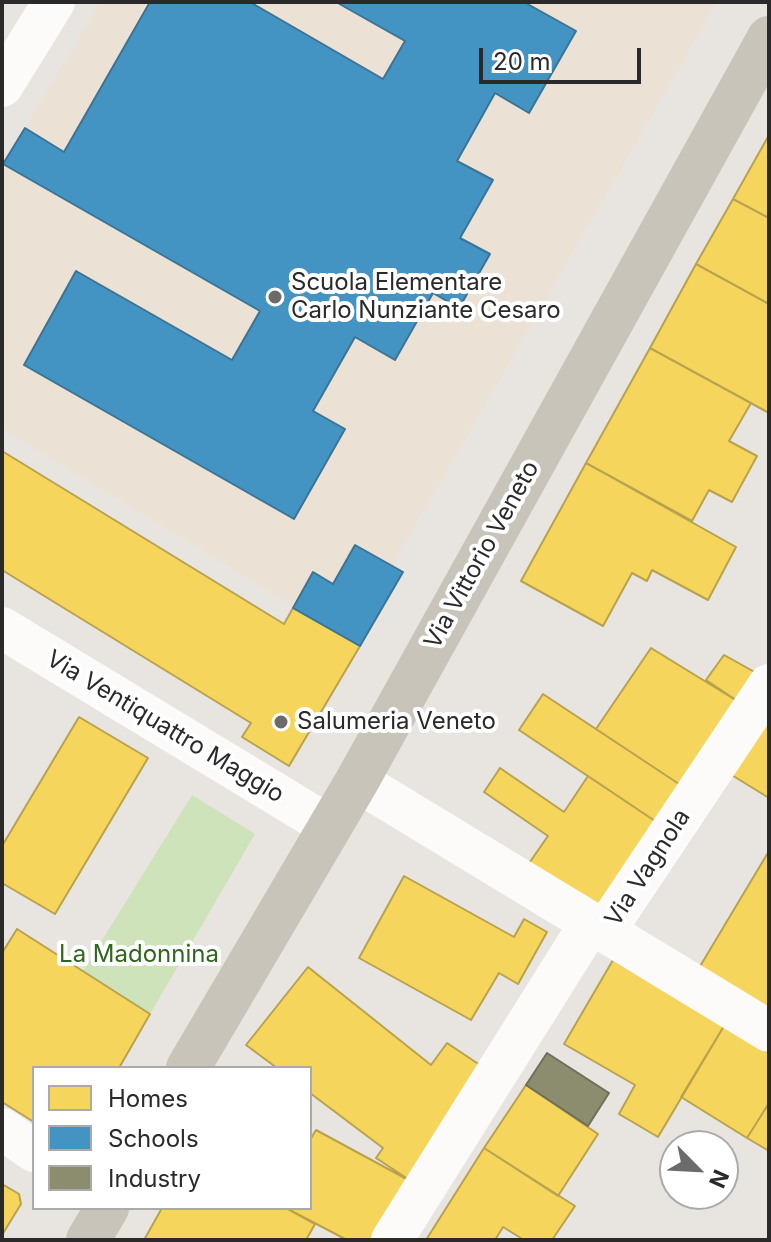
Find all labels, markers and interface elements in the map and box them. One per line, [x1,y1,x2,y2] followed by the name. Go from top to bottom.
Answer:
[483,32,645,82] scale bar
[493,47,551,76] text: 20 m
[291,269,561,325] place label: Scuola Elementare Carlo Nunziante Cesaro
[266,288,284,306] marker: Scuola Elementare Carlo Nunziante Cesaro
[418,456,546,654] street label: Via Vittorio Veneto
[41,645,289,809] street label: Via Ventiquattro Maggio
[297,708,496,736] place label: Salumeria Veneto
[272,713,290,731] marker: Salumeria Veneto
[599,804,697,932] street label: Via Vagnola
[59,941,219,969] park label: La Madonnina
[32,1066,312,1210] legend
[108,1084,188,1113] text: Homes
[108,1124,199,1153] text: Schools
[659,1130,739,1210] north arrow
[108,1164,201,1193] text: Industry
[704,1166,734,1192] text: N

